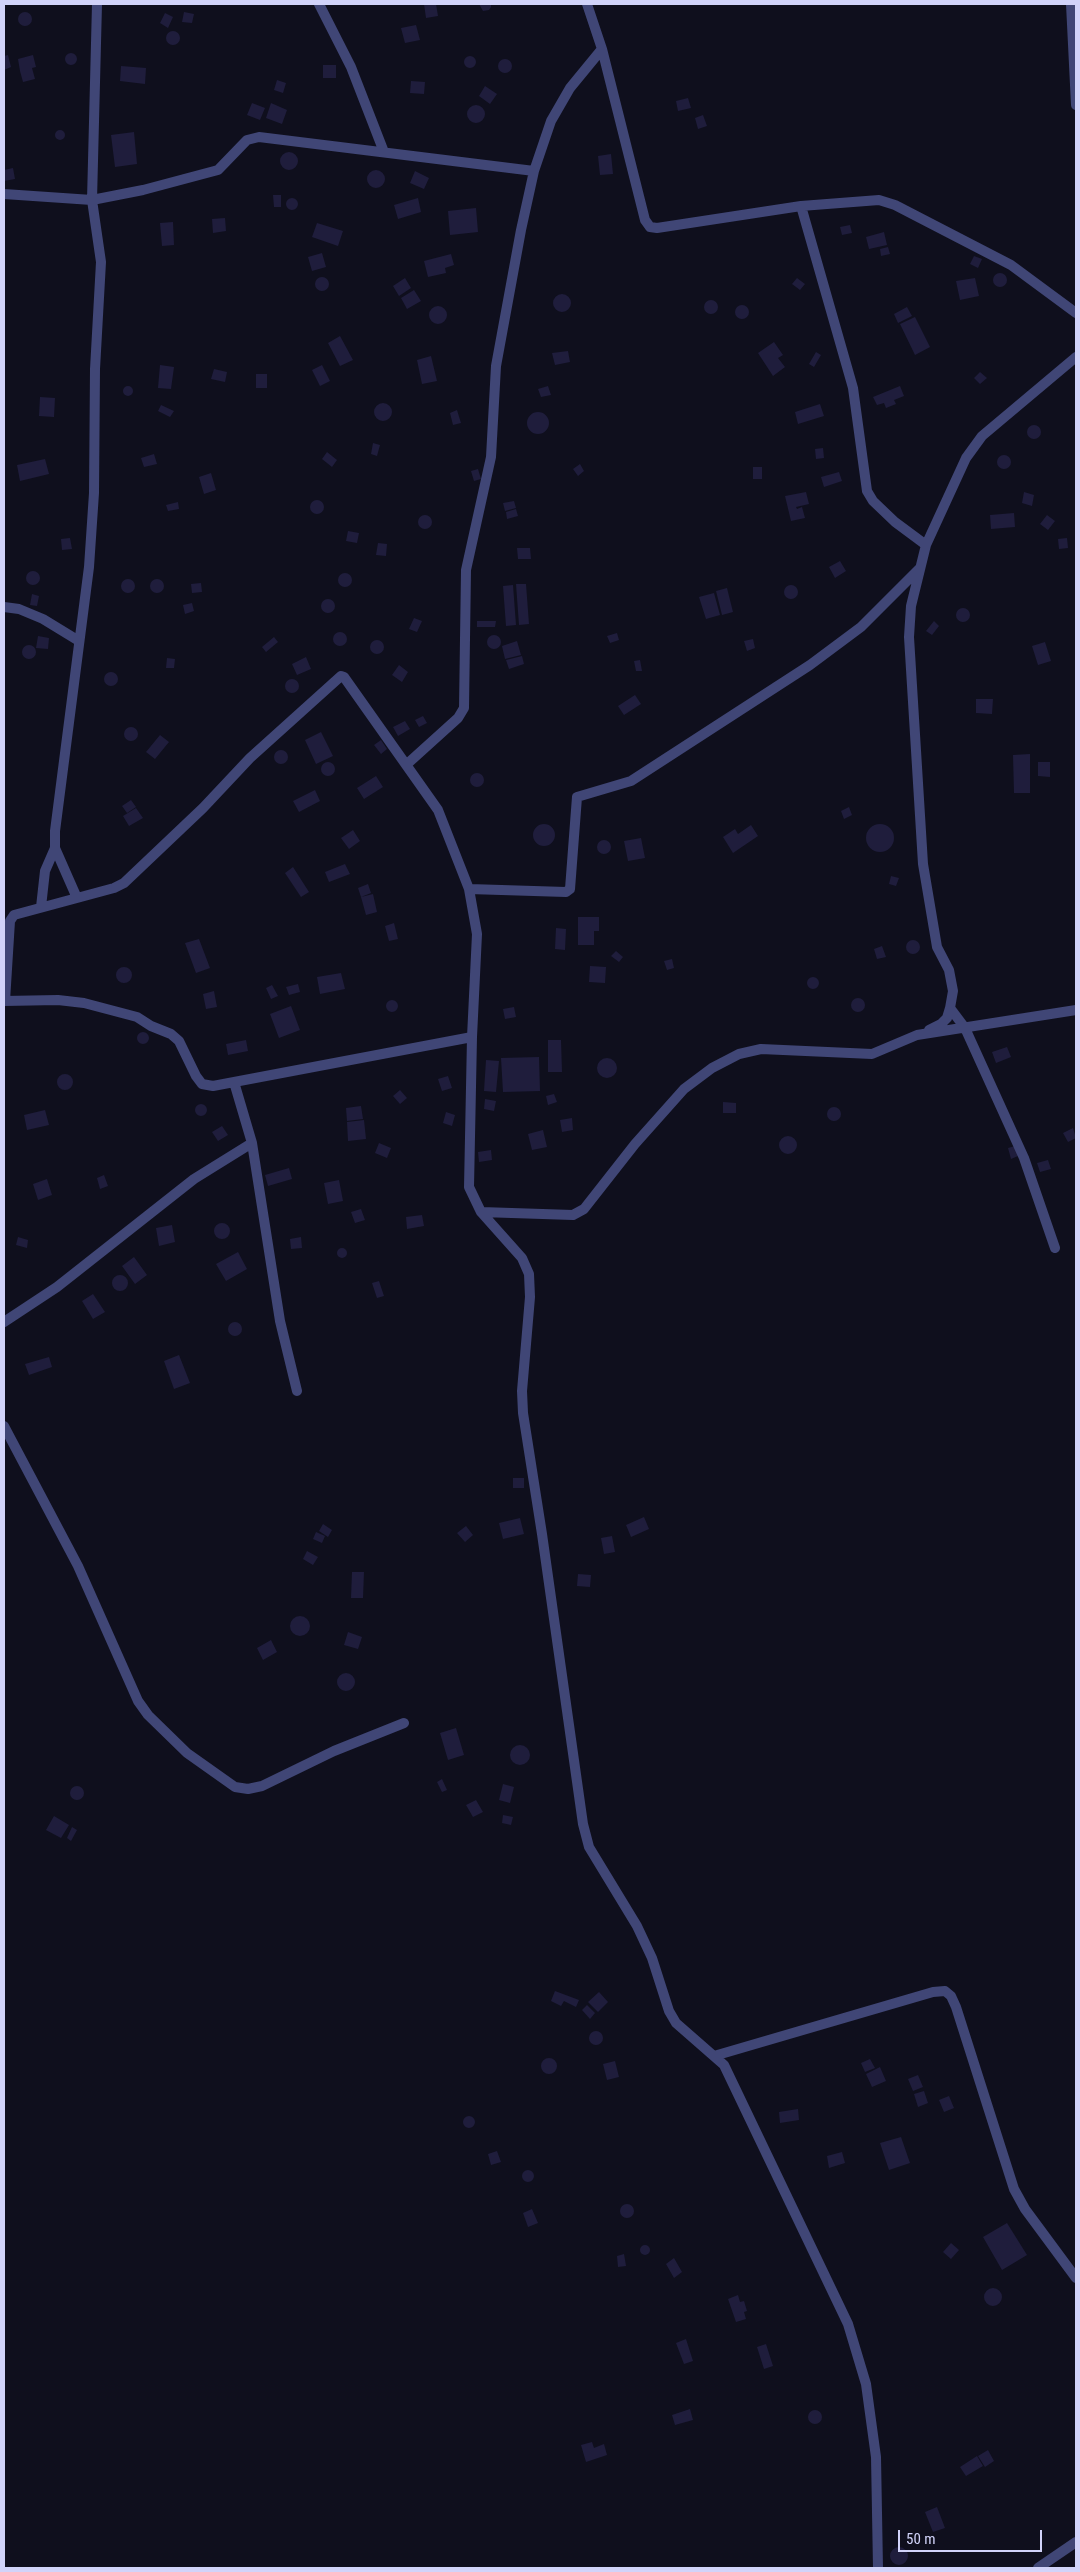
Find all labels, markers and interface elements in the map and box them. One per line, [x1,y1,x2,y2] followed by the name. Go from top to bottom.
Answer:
[900,2520,1044,2552] scale bar
[906,2530,936,2548] text: 50 m

